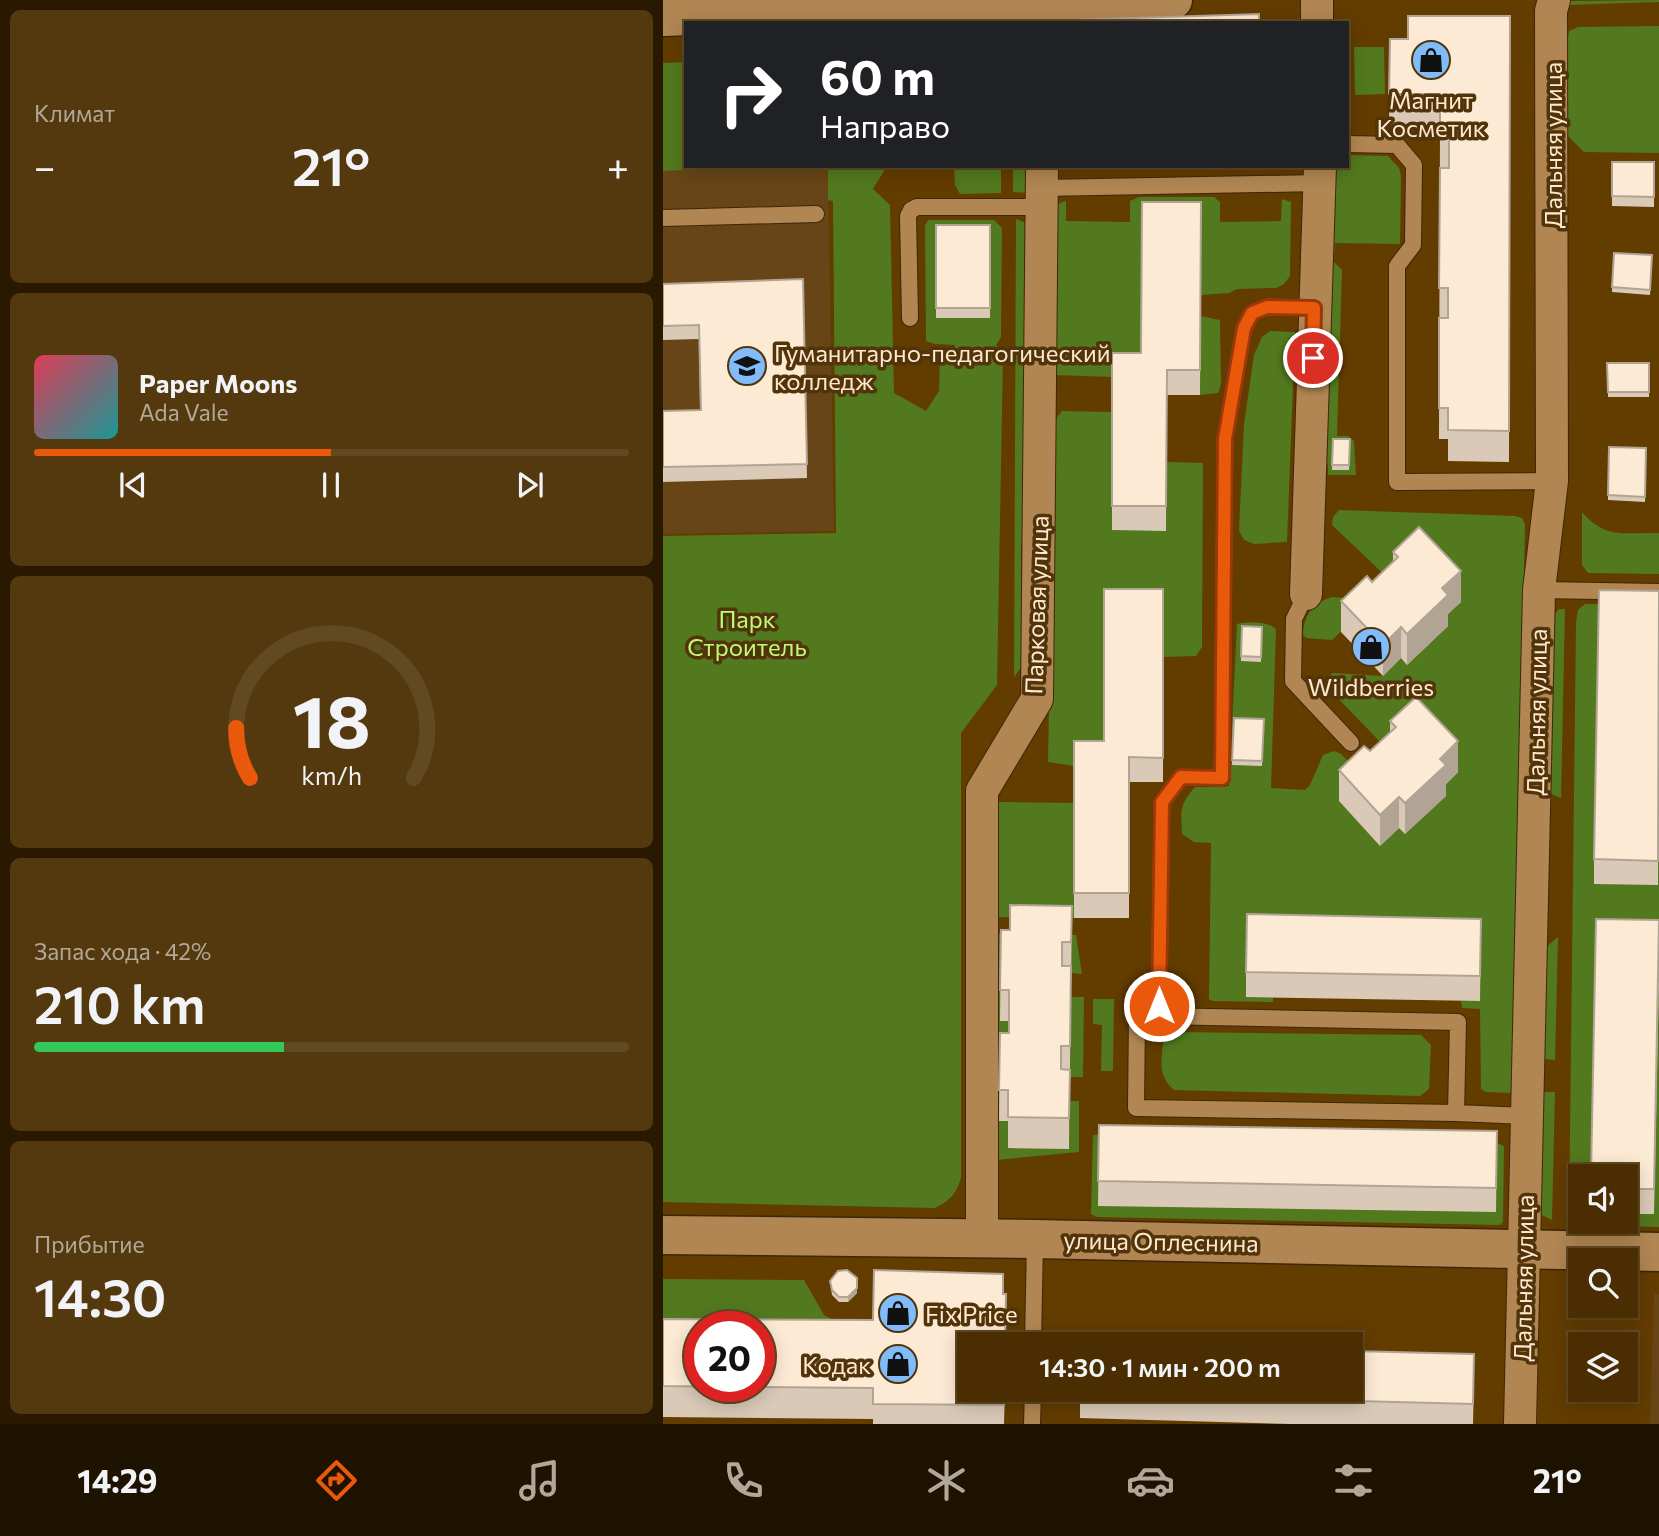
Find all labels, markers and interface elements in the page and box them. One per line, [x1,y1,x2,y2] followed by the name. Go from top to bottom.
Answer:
[1410,39,1452,81] shop icon: Магнит Косметик
[820,45,935,105] text: 60 m
[705,49,796,140] icon: right
[1538,62,1567,228] street label: Дальняя улица
[1376,85,1486,142] place label: Магнит Косметик
[34,99,115,127] text: Климат
[820,105,950,145] text: Направо
[292,133,370,197] text: 21°
[34,142,56,189] text: −
[607,142,629,189] text: +
[1283,328,1343,388] pin
[774,338,1111,395] place label: Гуманитарно-педагогический колледж
[1294,339,1332,377] icon: arrive
[726,345,768,387] school or university icon: Гуманитарно-педагогический колледж
[139,367,297,398] text: Paper Moons
[139,398,229,426] text: Ada Vale
[114,466,152,504] icon: previous
[312,466,350,504] icon: pause
[511,466,549,504] icon: next
[1018,515,1054,695] street label: Парковая улица
[687,604,807,661] park label: Парк Строитель
[1350,626,1392,668] shop icon: Wildberries
[1520,628,1552,796] street label: Дальняя улица
[1308,672,1434,701] place label: Wildberries
[293,674,370,763] text: 18
[301,760,362,790] text: km/h
[34,937,211,965] text: Запас хода · 42%
[1122,969,1196,1043] position arrow
[34,971,205,1035] text: 210 km
[1568,1164,1638,1402] map controls
[1568,1164,1638,1234] button: sound
[1507,1194,1539,1362] street label: Дальняя улица
[1063,1225,1259,1257] street label: улица Оплеснина
[34,1230,145,1258] text: Прибытие
[1568,1248,1638,1318] button: search
[34,1264,166,1328] text: 14:30
[877,1292,919,1334] shop icon: Fix Price
[925,1299,1018,1328] place label: Fix Price
[684,1311,775,1402] speed limit sign: 20
[1568,1332,1638,1402] button: layers
[877,1343,919,1385] shop icon: Кодак
[802,1350,871,1379] place label: Кодак
[1039,1351,1281,1382] text: 14:30 · 1 мин · 200 m
[312,1456,361,1505] icon: directions
[515,1456,564,1505] icon: music
[719,1456,768,1505] icon: phone
[922,1456,971,1505] icon: climate
[1126,1456,1175,1505] icon: car
[1329,1456,1378,1505] icon: filters
[77,1460,158,1500] text: 14:29
[1533,1460,1582,1500] text: 21°

